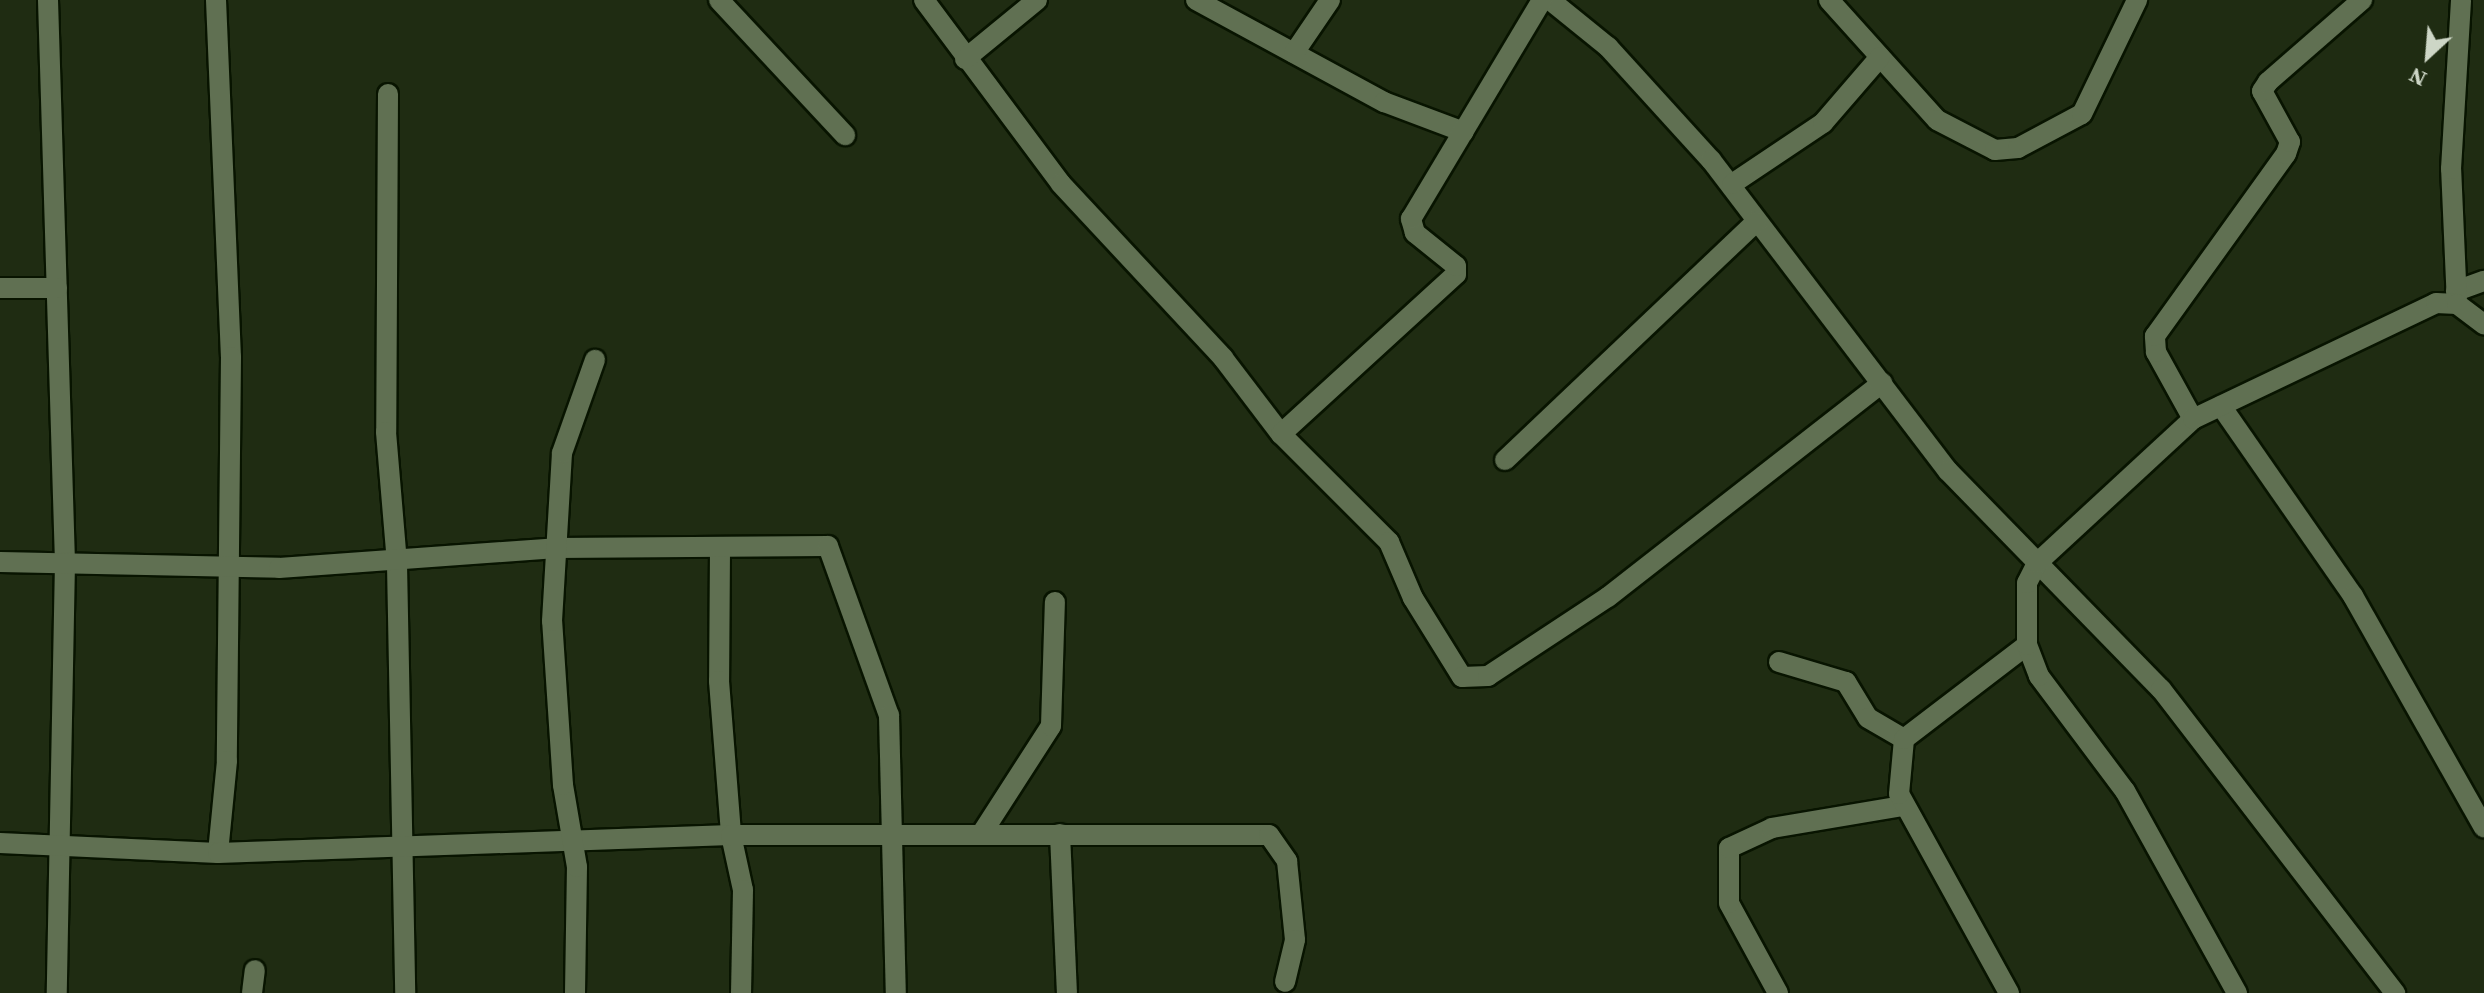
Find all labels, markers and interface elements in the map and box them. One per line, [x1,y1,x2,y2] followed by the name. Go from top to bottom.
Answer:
[2388,16,2468,96] north arrow
[2404,61,2431,95] text: N

